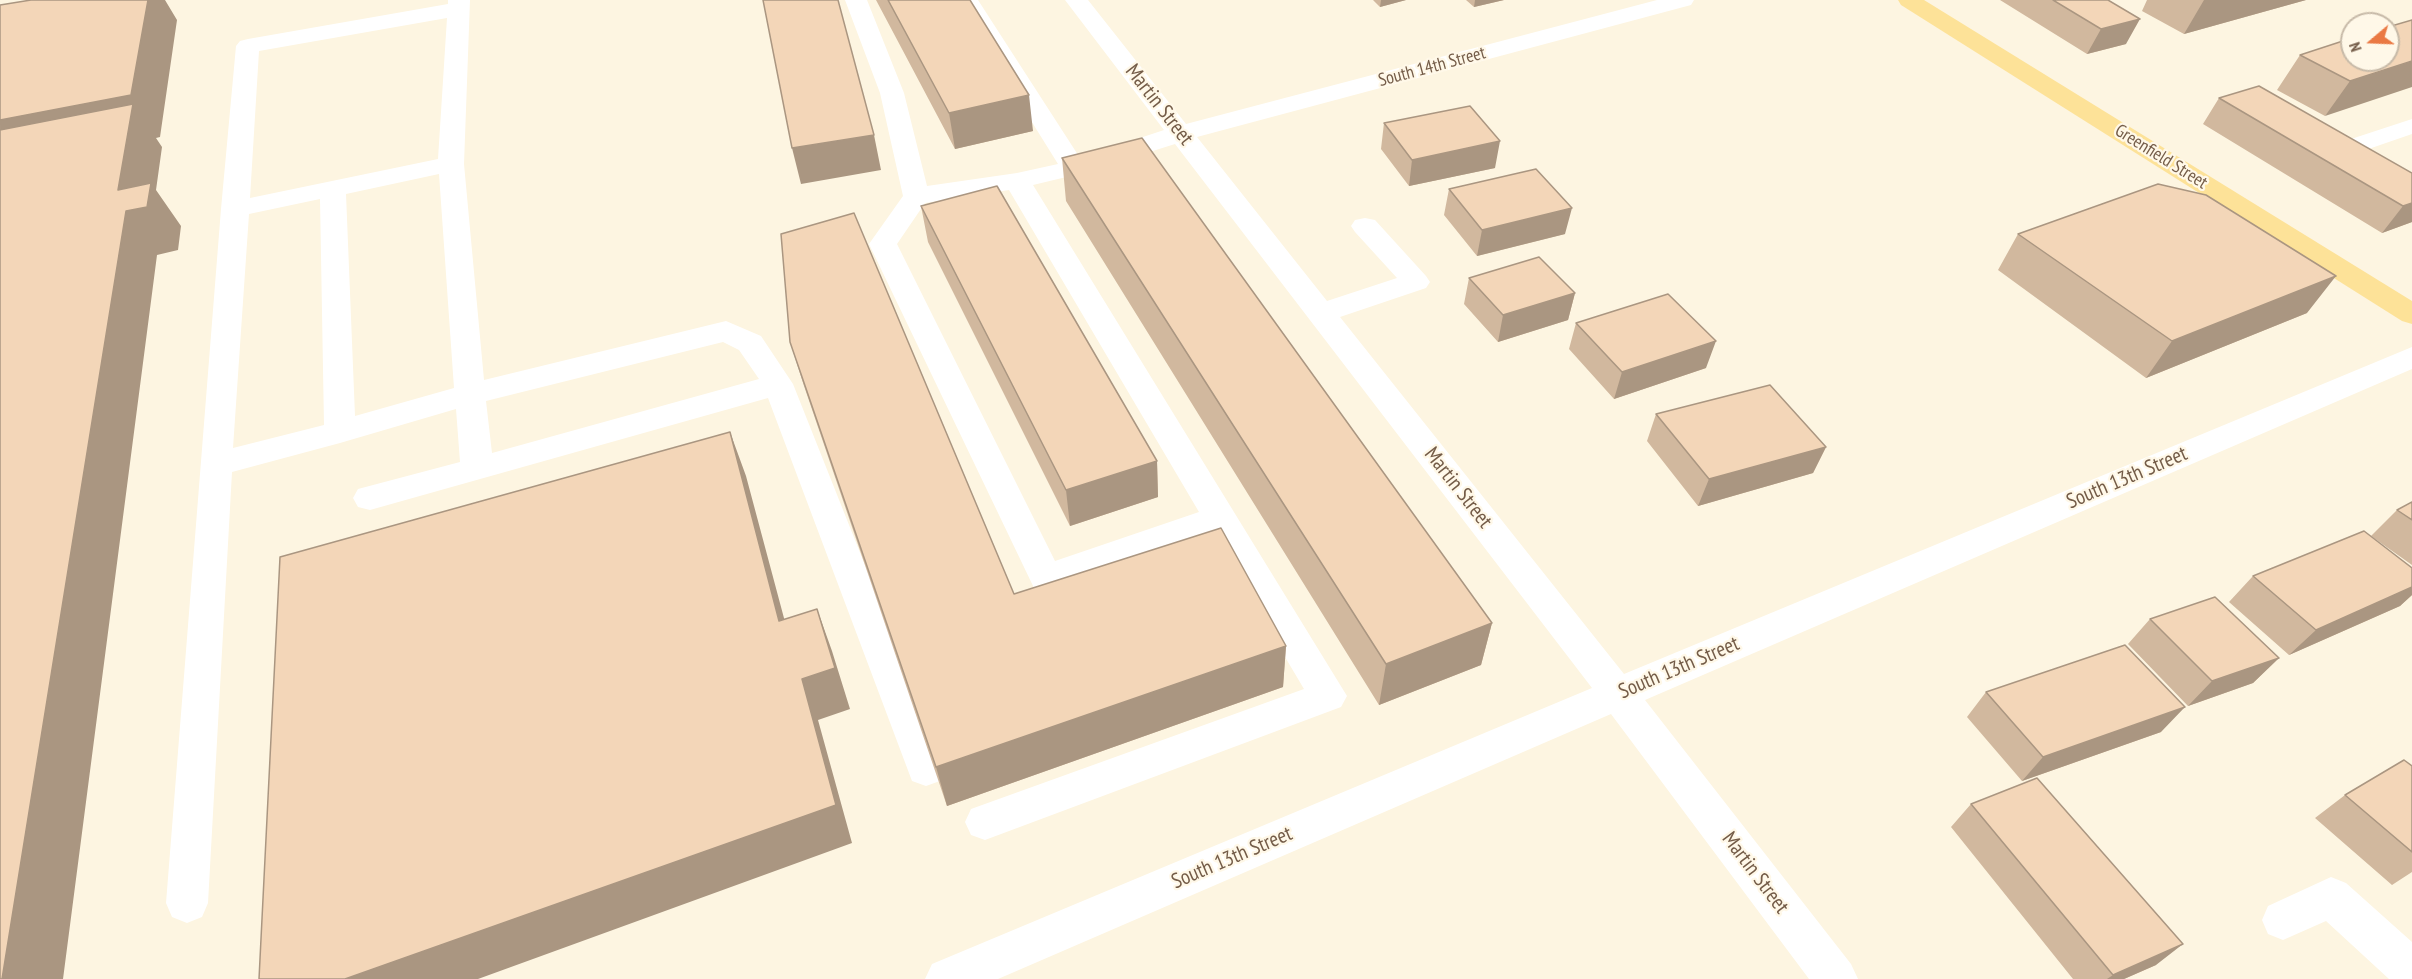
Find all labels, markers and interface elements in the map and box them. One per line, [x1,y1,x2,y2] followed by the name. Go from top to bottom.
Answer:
[2340,12,2400,72] north arrow
[2344,40,2366,55] text: N
[1376,42,1488,92] street label: South 14th Street
[1120,60,1198,150] street label: Martin Street
[2111,120,2211,194] street label: Greenfield Street
[2063,441,2191,515] street label: South 13th Street
[1419,443,1497,533] street label: Martin Street
[1615,631,1743,705] street label: South 13th Street
[1168,821,1296,895] street label: South 13th Street
[1716,827,1794,919] street label: Martin Street

